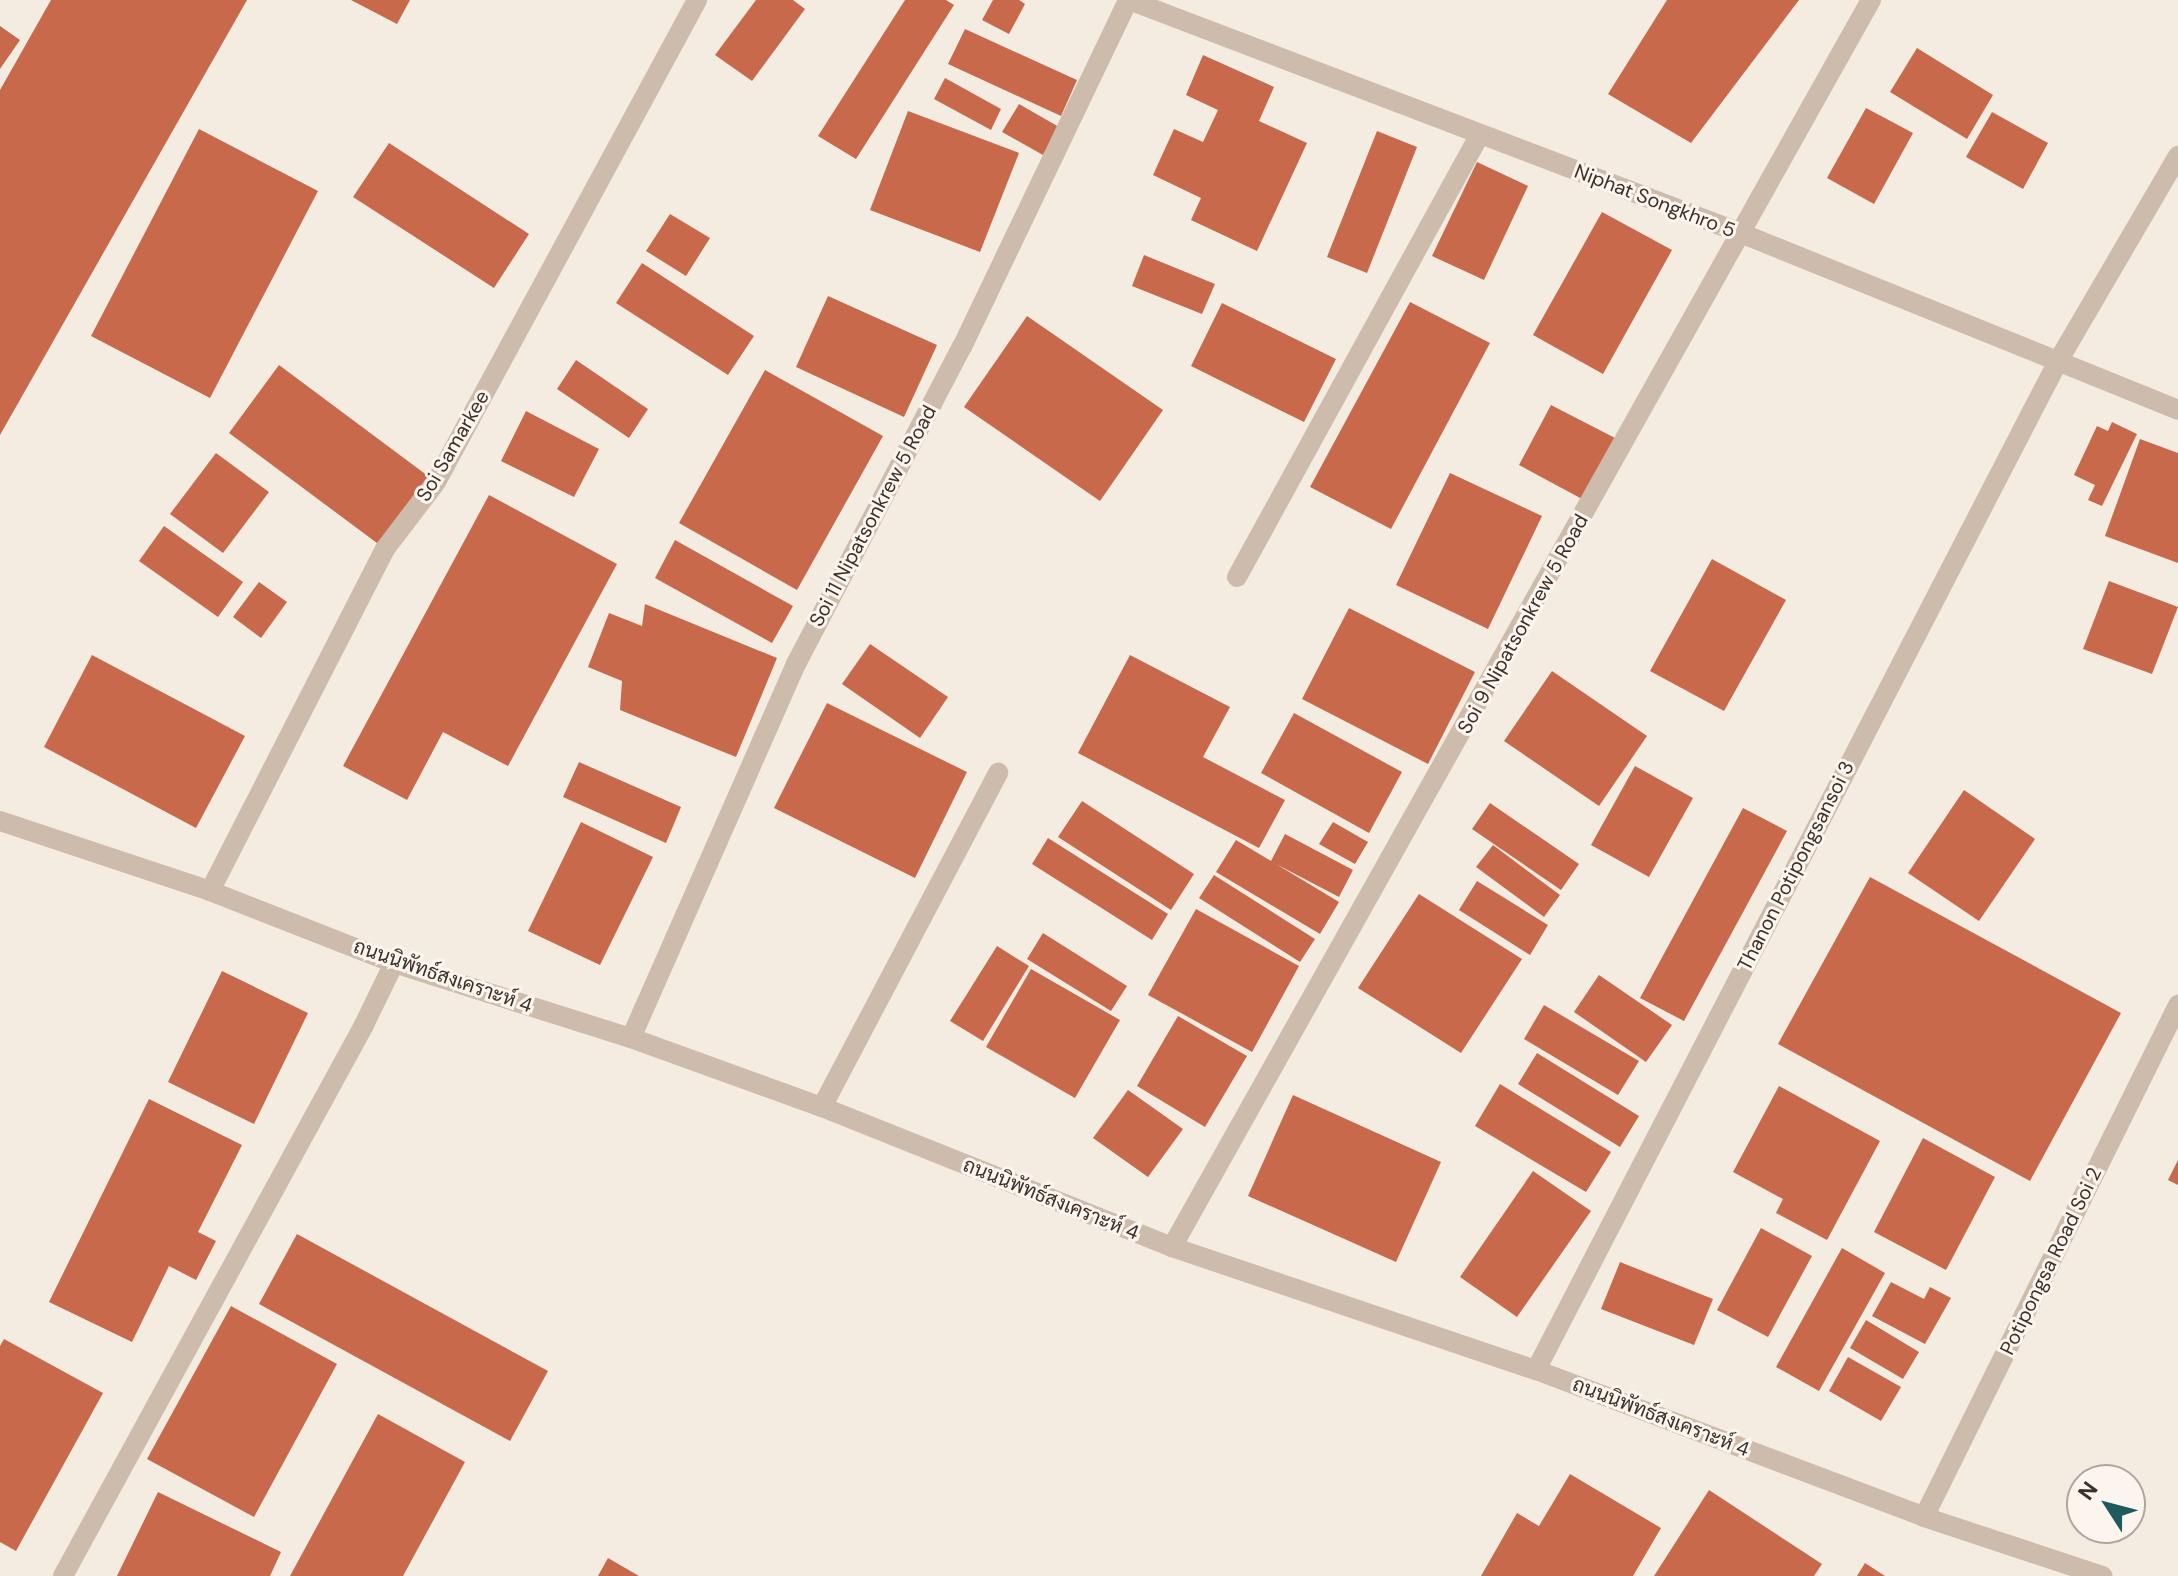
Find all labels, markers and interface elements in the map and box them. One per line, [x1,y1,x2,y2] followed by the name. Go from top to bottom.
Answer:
[1571,159,1739,243] street label: Niphat Songkhro 5
[412,386,494,506] street label: Soi Samarkee
[804,401,942,631] street label: Soi 11 Nipatsonkrew 5 Road
[1453,510,1593,738] street label: Soi 9 Nipatsonkrew 5 Road
[1733,757,1859,975] street label: Thanon Potipongsansoi 3
[350,934,536,1018] street label: ถนนนิพัทธ์สงเคราะห์ 4
[960,1153,1142,1245] street label: ถนนนิพัทธ์สงเคราะห์ 4
[1995,1163,2107,1359] street label: Potipongsa Road Soi 2
[1569,1372,1753,1462] street label: ถนนนิพัทธ์สงเคราะห์ 4
[2066,1464,2146,1544] north arrow
[2071,1476,2104,1506] text: N

